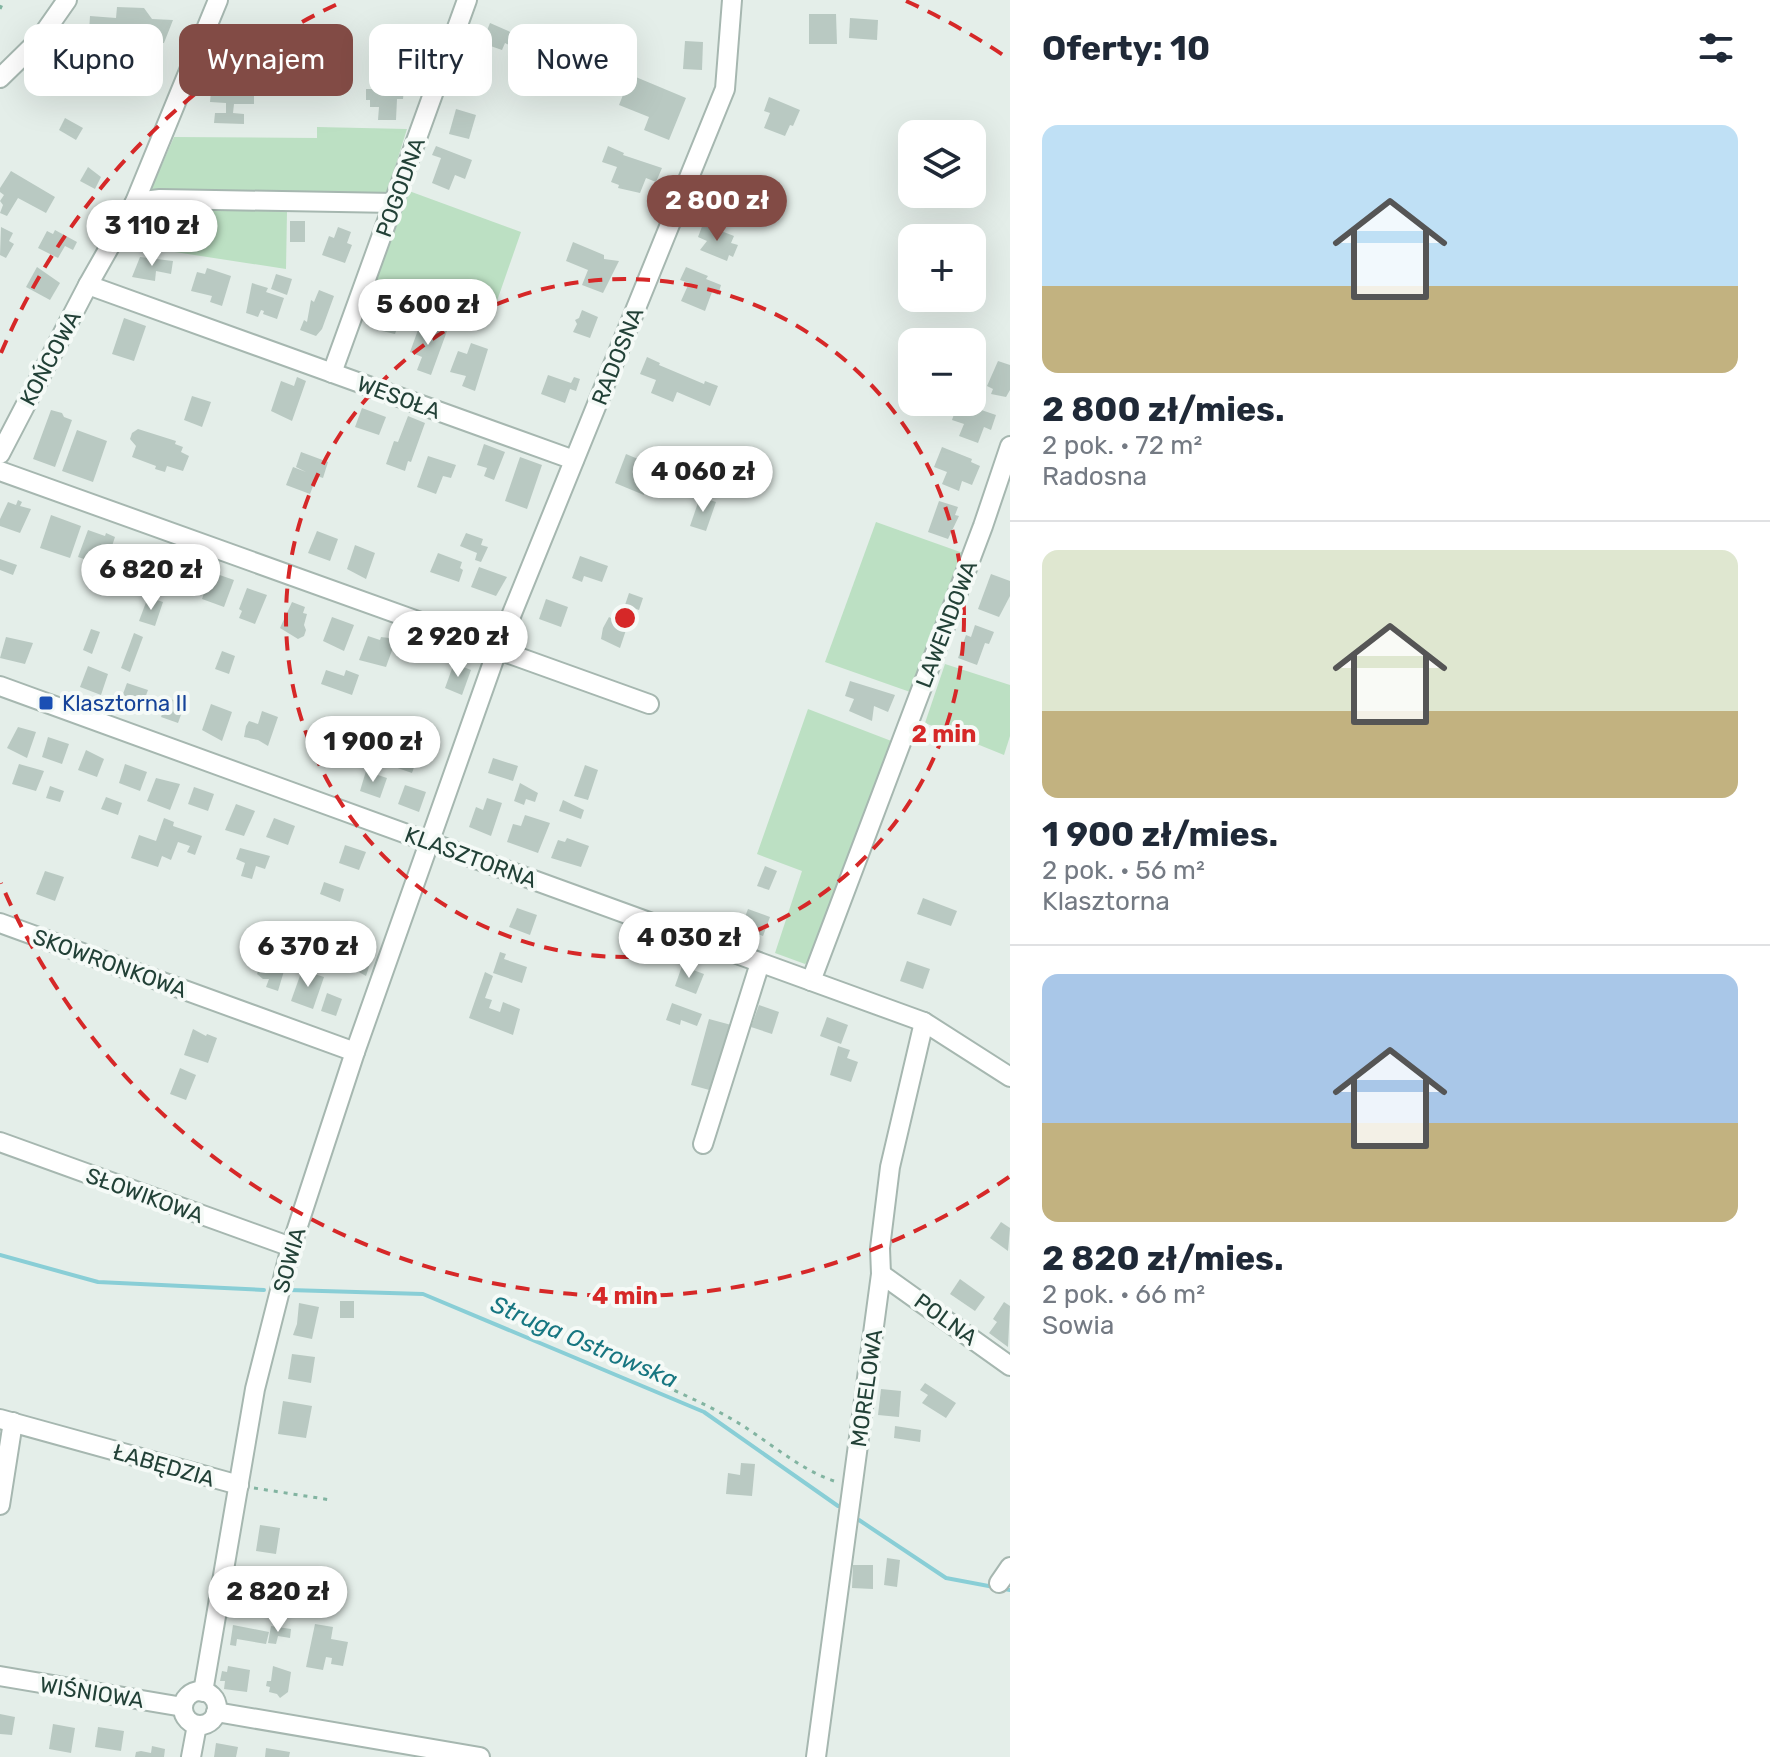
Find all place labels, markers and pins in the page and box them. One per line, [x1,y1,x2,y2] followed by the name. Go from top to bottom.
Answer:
[634,175,800,243] pin: 2 800 zł
[69,200,235,268] pin: 3 110 zł
[345,279,511,347] pin: 5 600 zł
[620,446,786,514] pin: 4 060 zł
[68,544,234,612] pin: 6 820 zł
[611,604,639,632] centre of rings
[375,611,541,679] pin: 2 920 zł
[62,690,188,717] place label: Klasztorna II
[37,694,55,712] marker: Klasztorna II
[290,716,456,784] pin: 1 900 zł
[606,912,772,980] pin: 4 030 zł
[225,921,391,989] pin: 6 370 zł
[195,1566,361,1634] pin: 2 820 zł

